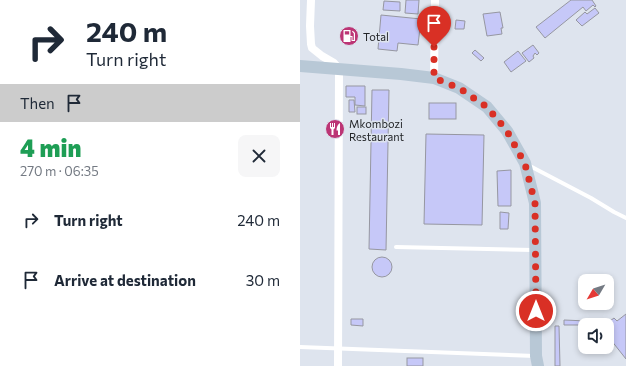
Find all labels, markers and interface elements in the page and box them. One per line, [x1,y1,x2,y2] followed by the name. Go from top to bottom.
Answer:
[417,6,451,47] pin
[423,12,445,34] icon: arrive
[86,14,167,48] text: 240 m
[20,16,72,68] icon: right
[338,25,360,47] fuel station icon: Total
[363,30,389,43] place label: Total
[86,48,166,70] text: Turn right
[63,92,85,114] icon: arrive
[20,94,55,112] text: Then
[349,117,405,143] place label: Mkombozi Restaurant
[324,118,346,140] restaurant icon: Mkombozi Restaurant
[20,133,81,162] text: 4 min
[238,135,280,177] button: close
[20,163,99,179] text: 270 m · 06:35
[20,209,42,231] icon: right
[54,211,123,229] text: Turn right
[237,211,280,229] text: 240 m
[20,269,42,291] icon: arrive
[54,271,196,289] text: Arrive at destination
[246,271,280,289] text: 30 m
[578,274,614,310] north arrow
[578,274,614,354] map controls
[515,290,557,332] position arrow
[578,318,614,354] button: sound

